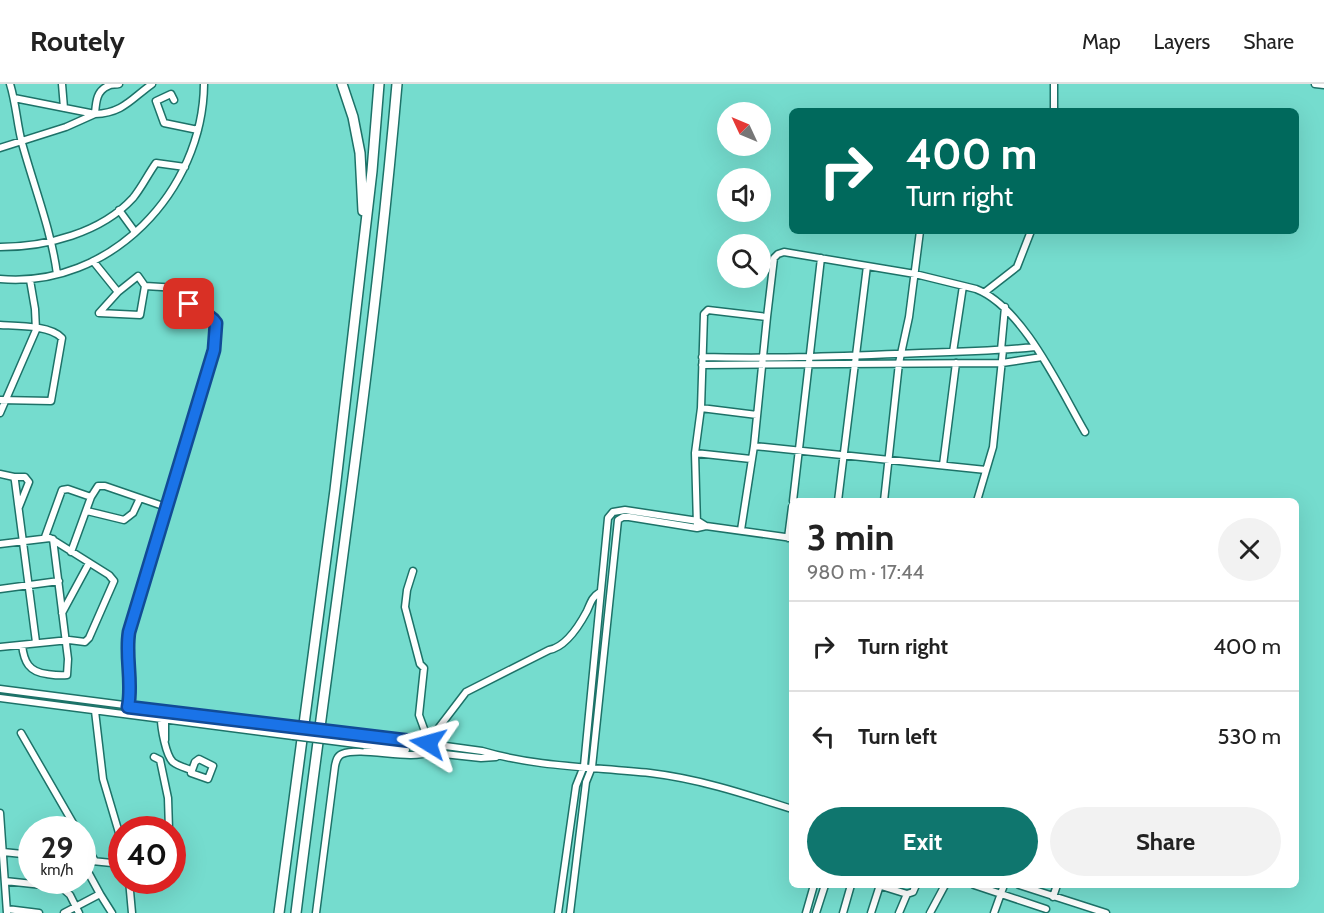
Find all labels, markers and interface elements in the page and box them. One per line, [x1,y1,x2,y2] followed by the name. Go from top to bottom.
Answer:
[30,24,125,58] text: Routely
[1082,29,1121,54] text: Map
[1154,29,1210,54] text: Layers
[1243,29,1294,54] text: Share
[717,102,771,156] north arrow
[717,102,771,288] map controls
[906,128,1037,180] text: 400 m
[807,132,885,210] icon: right
[717,168,771,222] button: sound
[906,180,1013,213] text: Turn right
[717,234,771,288] button: search
[163,278,214,329] pin
[172,287,205,320] icon: arrive
[807,515,894,559] text: 3 min
[1218,518,1281,581] button: close
[807,560,924,584] text: 980 m · 17:44
[807,630,840,663] icon: right
[858,633,948,660] text: Turn right
[1213,633,1281,660] text: 400 m
[396,711,460,775] position arrow
[807,720,840,753] icon: left
[858,723,937,750] text: Turn left
[1218,723,1281,750] text: 530 m
[807,807,1038,876] button: Exit
[1050,807,1281,876] button: Share
[108,816,186,894] speed limit sign: 40
[41,829,73,866] text: 29
[41,861,73,879] text: km/h

